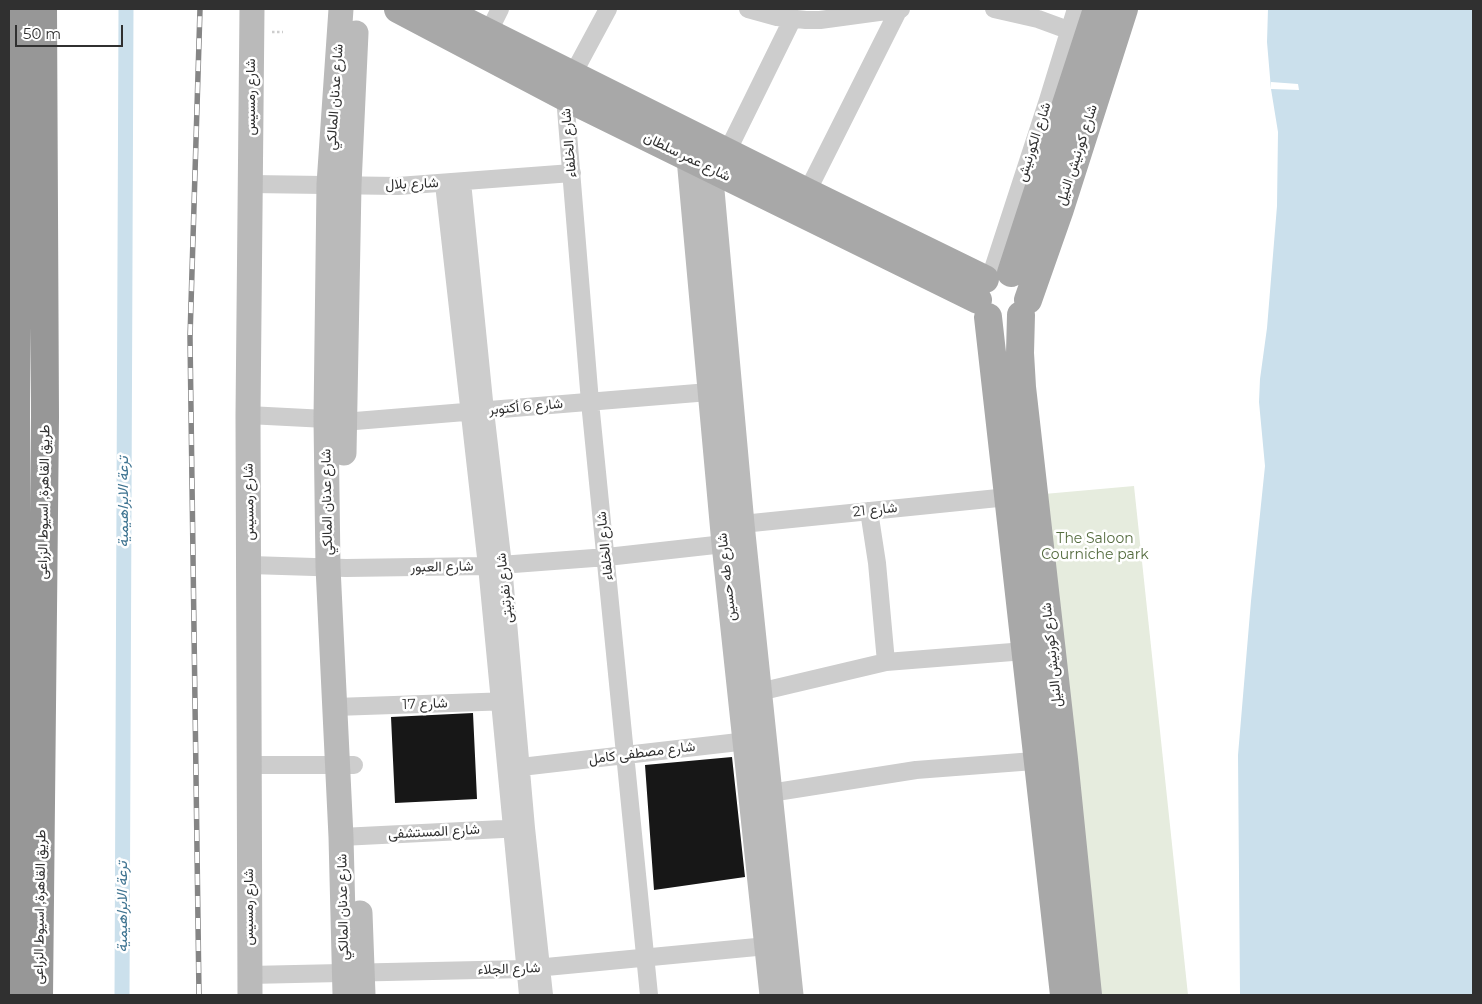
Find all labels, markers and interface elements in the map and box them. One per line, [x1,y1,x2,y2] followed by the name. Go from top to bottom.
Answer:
[18,15,125,47] scale bar
[23,24,61,43] text: 50 m
[323,43,347,151] street label: شارع عدنان المالكي
[243,58,259,136] street label: شارع رمسيس
[1013,100,1055,184] street label: شارع الكورنيش
[1053,102,1101,208] street label: شارع كورنيش النيل
[558,108,580,178] street label: شارع الخلفاء
[641,129,733,185] street label: شارع عمر سلطان
[385,175,439,193] street label: شارع بلال
[488,395,564,419] street label: شارع 6 أكتوبر
[34,424,54,580] street label: طريق القاهرة, اسيوط الزراعى
[318,449,336,555] street label: شارع عدنان المالكي
[115,456,133,548] water label: ترعة الابراهيمية
[240,463,258,541] street label: شارع رمسيس
[852,499,898,521] street label: شارع 21
[593,511,617,581] street label: شارع الخلفاء
[1041,531,1149,564] park label: The Saloon Courniche park
[714,532,740,622] street label: شارع طه حسين
[493,552,517,624] street label: شارع نفرتيتى
[410,558,474,576] street label: شارع العبور
[1038,602,1066,708] street label: شارع كورنيش النيل
[402,695,448,713] street label: شارع 17
[588,738,696,768] street label: شارع مصطفى كامل
[388,821,480,843] street label: شارع المستشفى
[30,829,50,985] street label: طريق القاهرة, اسيوط الزراعى
[334,854,352,960] street label: شارع عدنان المالكي
[114,861,132,953] water label: ترعة الابراهيمية
[241,868,257,946] street label: شارع رمسيس
[477,960,541,978] street label: شارع الجلاء

